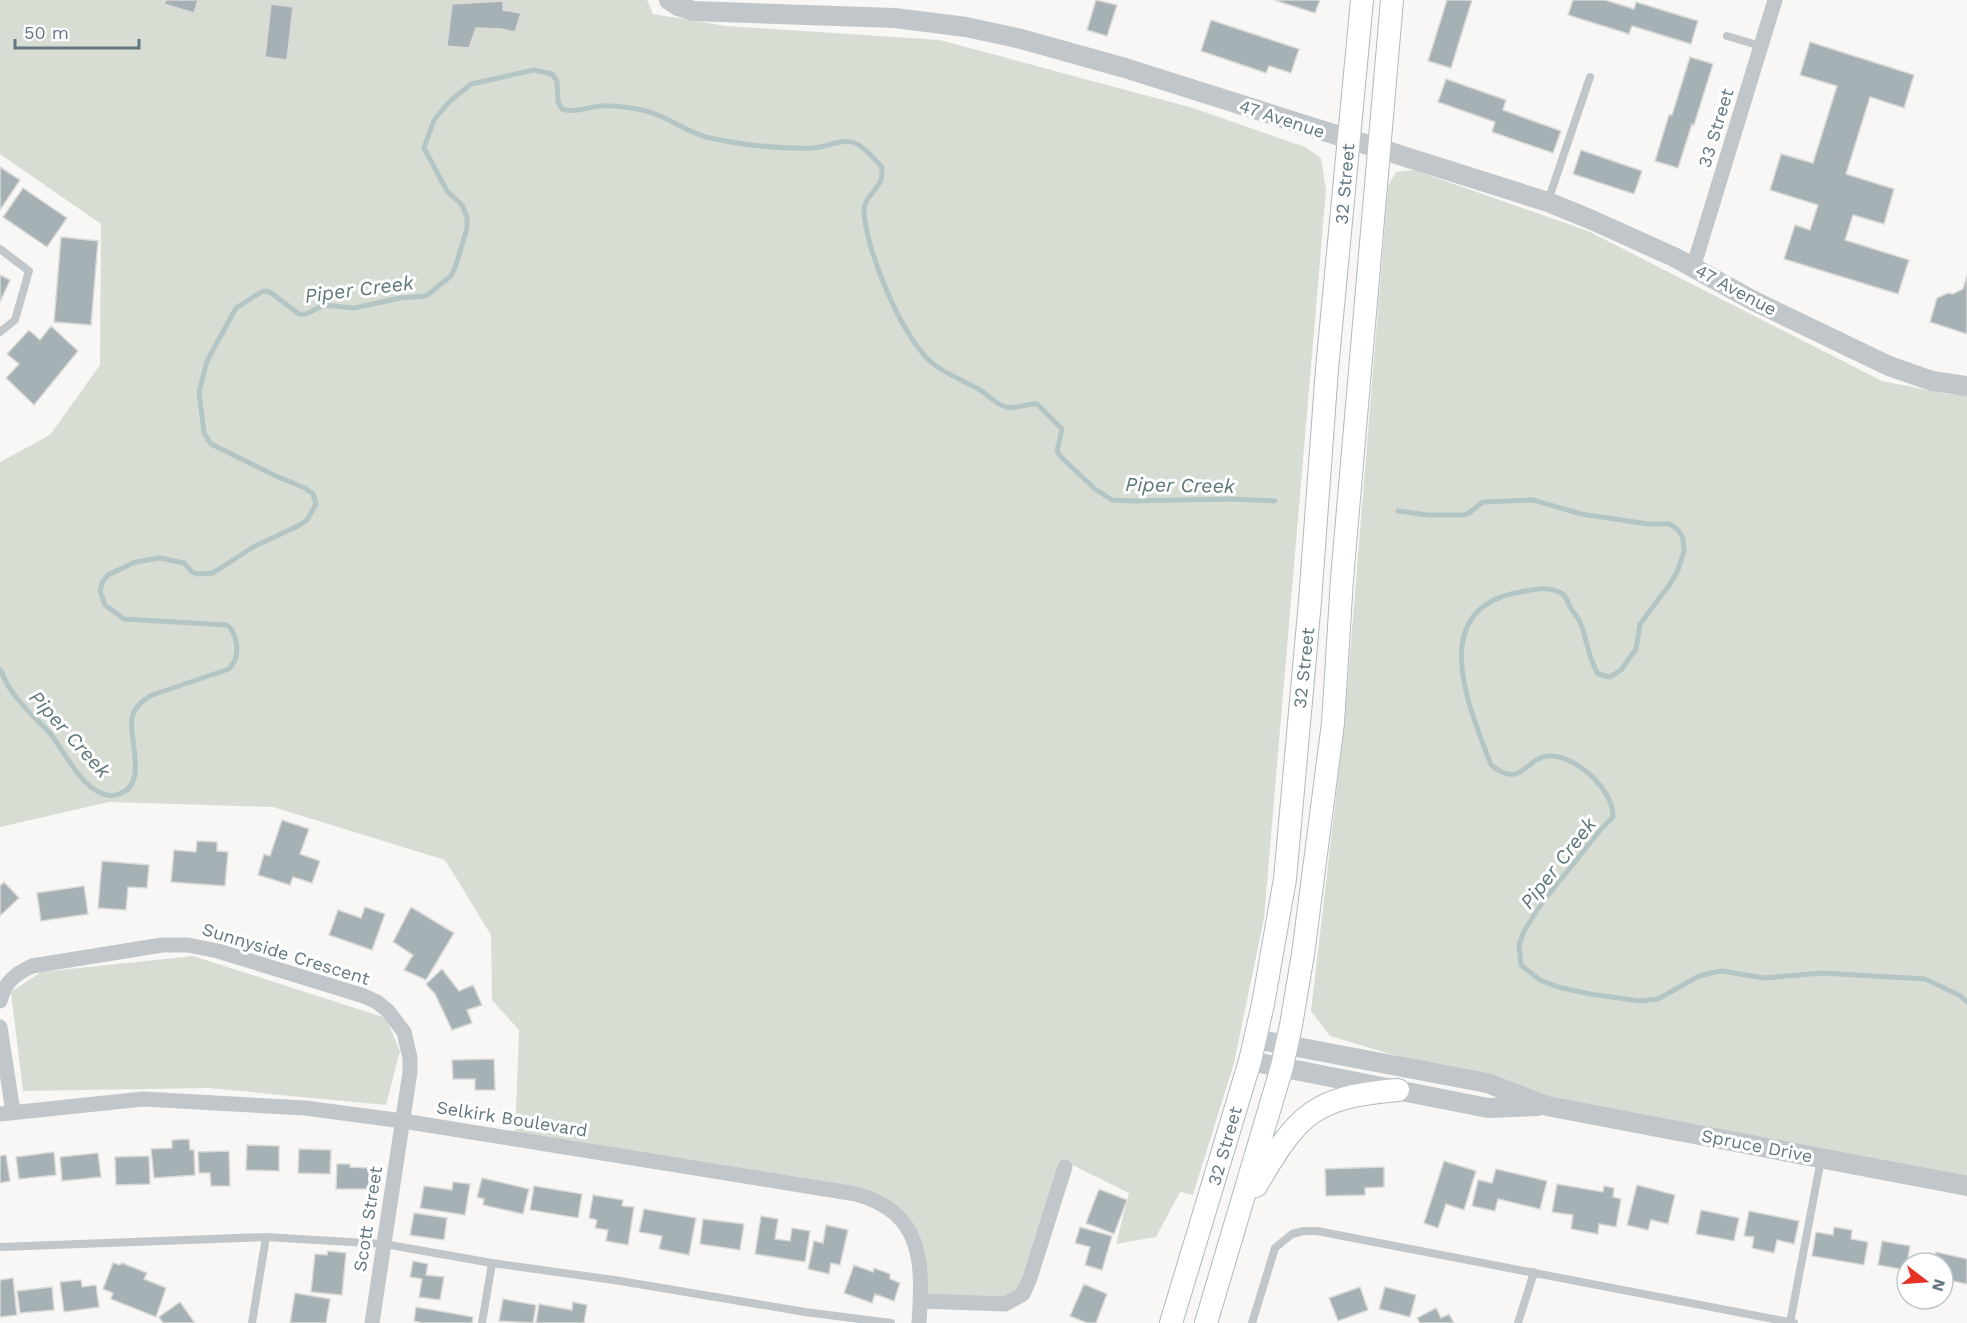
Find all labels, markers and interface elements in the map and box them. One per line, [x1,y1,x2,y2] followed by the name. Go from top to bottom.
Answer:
[15,12,140,50] scale bar
[24,22,69,43] text: 50 m
[1694,85,1738,170] street label: 33 Street
[1237,95,1328,142] street label: 47 Avenue
[1330,142,1359,225] street label: 32 Street
[1692,259,1780,320] street label: 47 Avenue
[303,270,416,308] water label: Piper Creek
[1125,472,1236,498] water label: Piper Creek
[1289,626,1318,709] street label: 32 Street
[24,685,116,784] water label: Piper Creek
[1515,812,1602,914] water label: Piper Creek
[200,918,373,989] street label: Sunnyside Crescent
[435,1096,589,1141] street label: Selkirk Boulevard
[1203,1103,1246,1188] street label: 32 Street
[1700,1124,1814,1167] street label: Spruce Drive
[349,1164,386,1273] street label: Scott Street
[1895,1251,1955,1311] north arrow
[1928,1277,1950,1294] text: N

